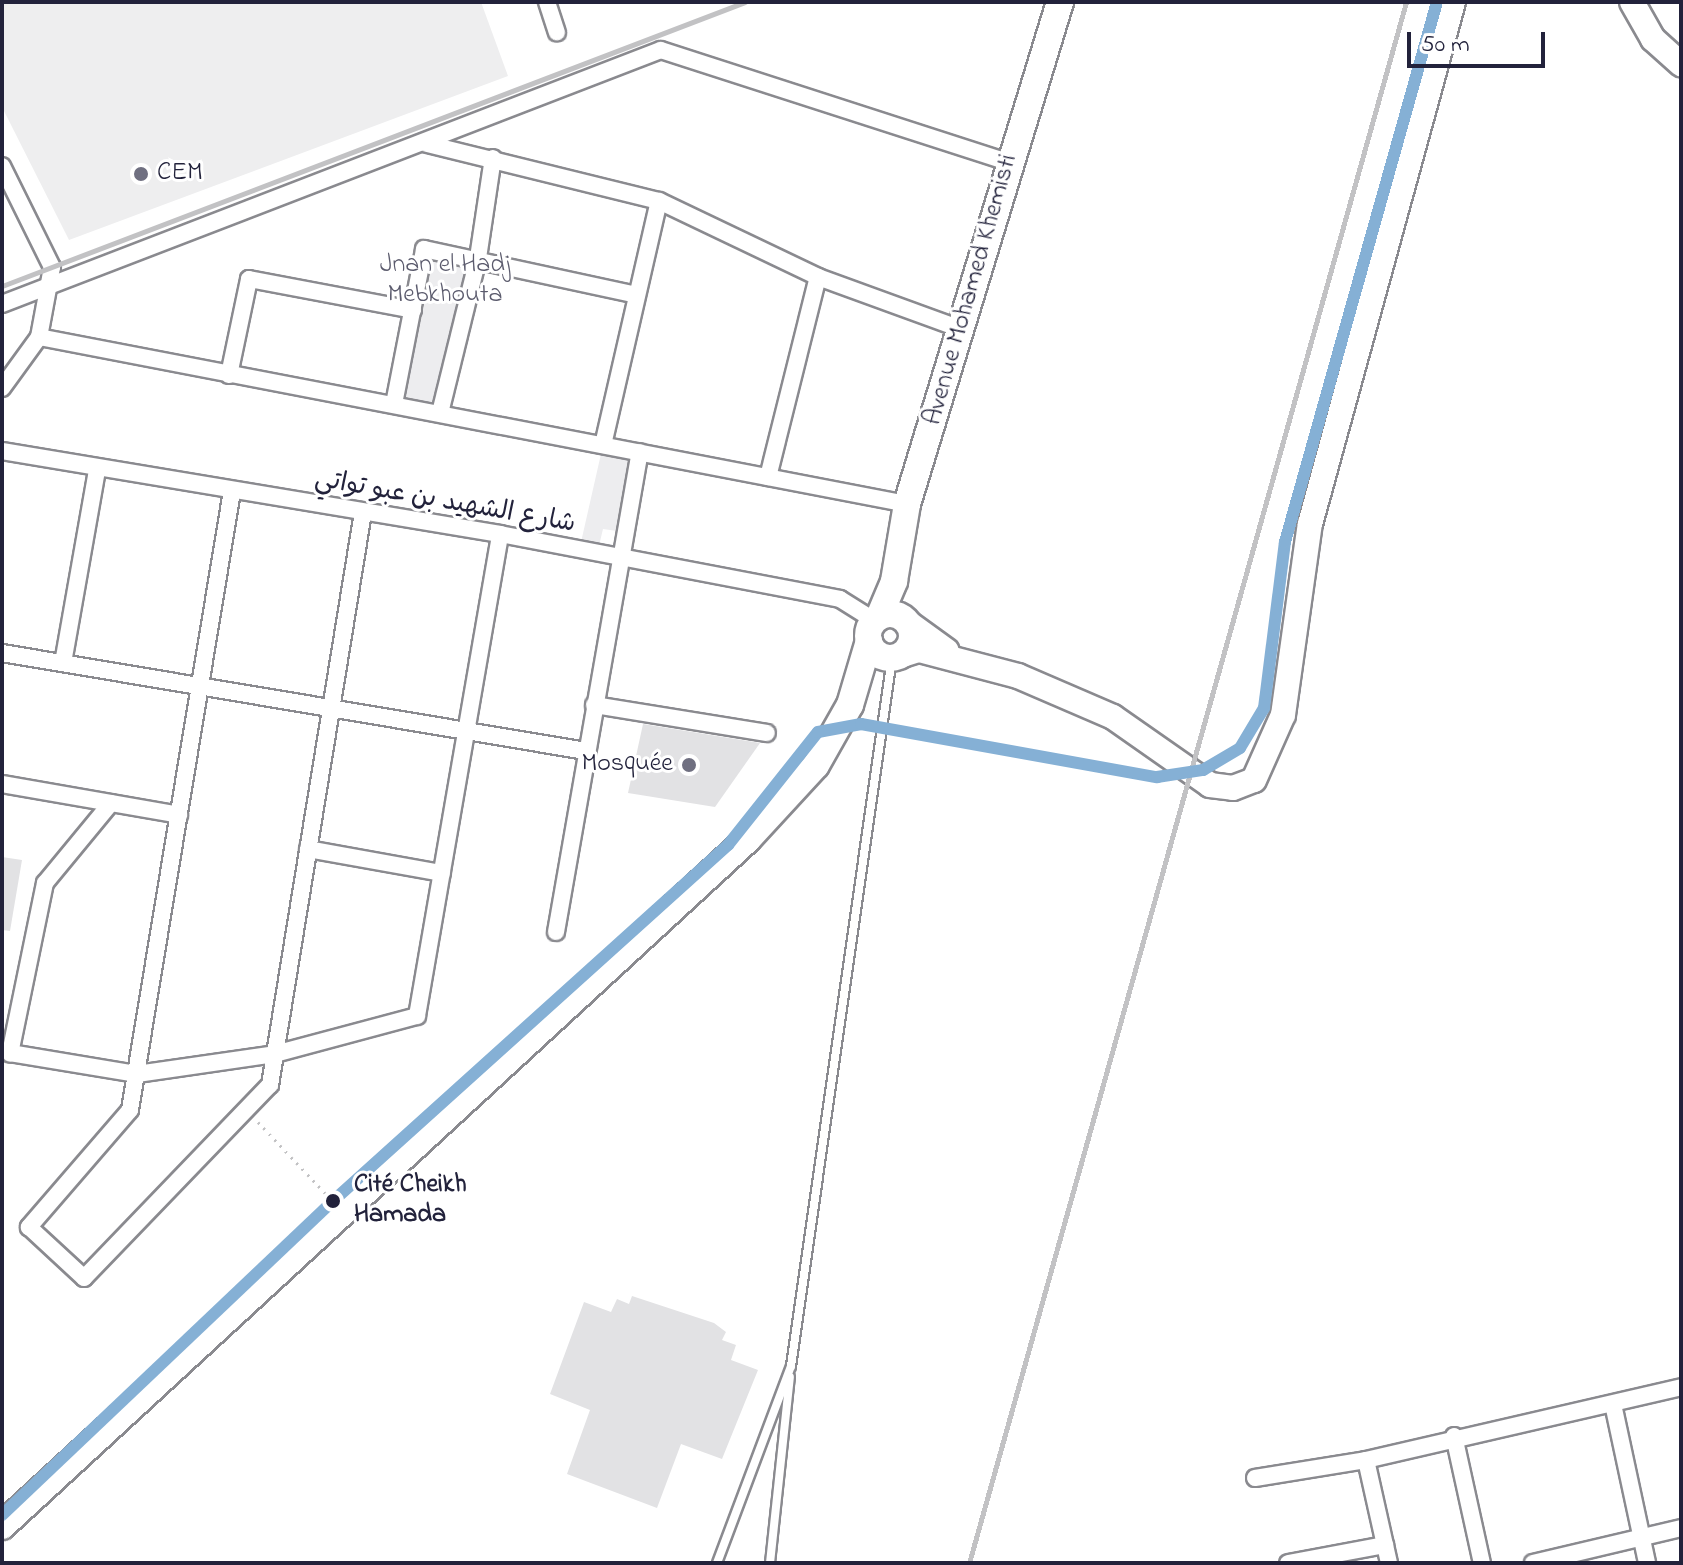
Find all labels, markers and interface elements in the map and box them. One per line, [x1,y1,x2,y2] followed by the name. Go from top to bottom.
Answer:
[1411,16,1549,66] scale bar
[1421,28,1470,63] text: 50 m
[918,151,1026,429] street label: Avenue Mohamed Khemisti
[157,158,203,190] place label: CEM
[132,165,150,183] marker: CEM
[380,250,510,312] park label: Jnan el Hadj Mebkhouta
[312,465,578,541] street label: شارع الشهيد بن عبو تواتي
[582,749,673,781] place label: Mosquée
[680,756,698,774] marker: Mosquée
[354,1170,467,1232] place label: Cité Cheikh Hamada
[319,1187,347,1215] marker: Cité Cheikh Hamada

